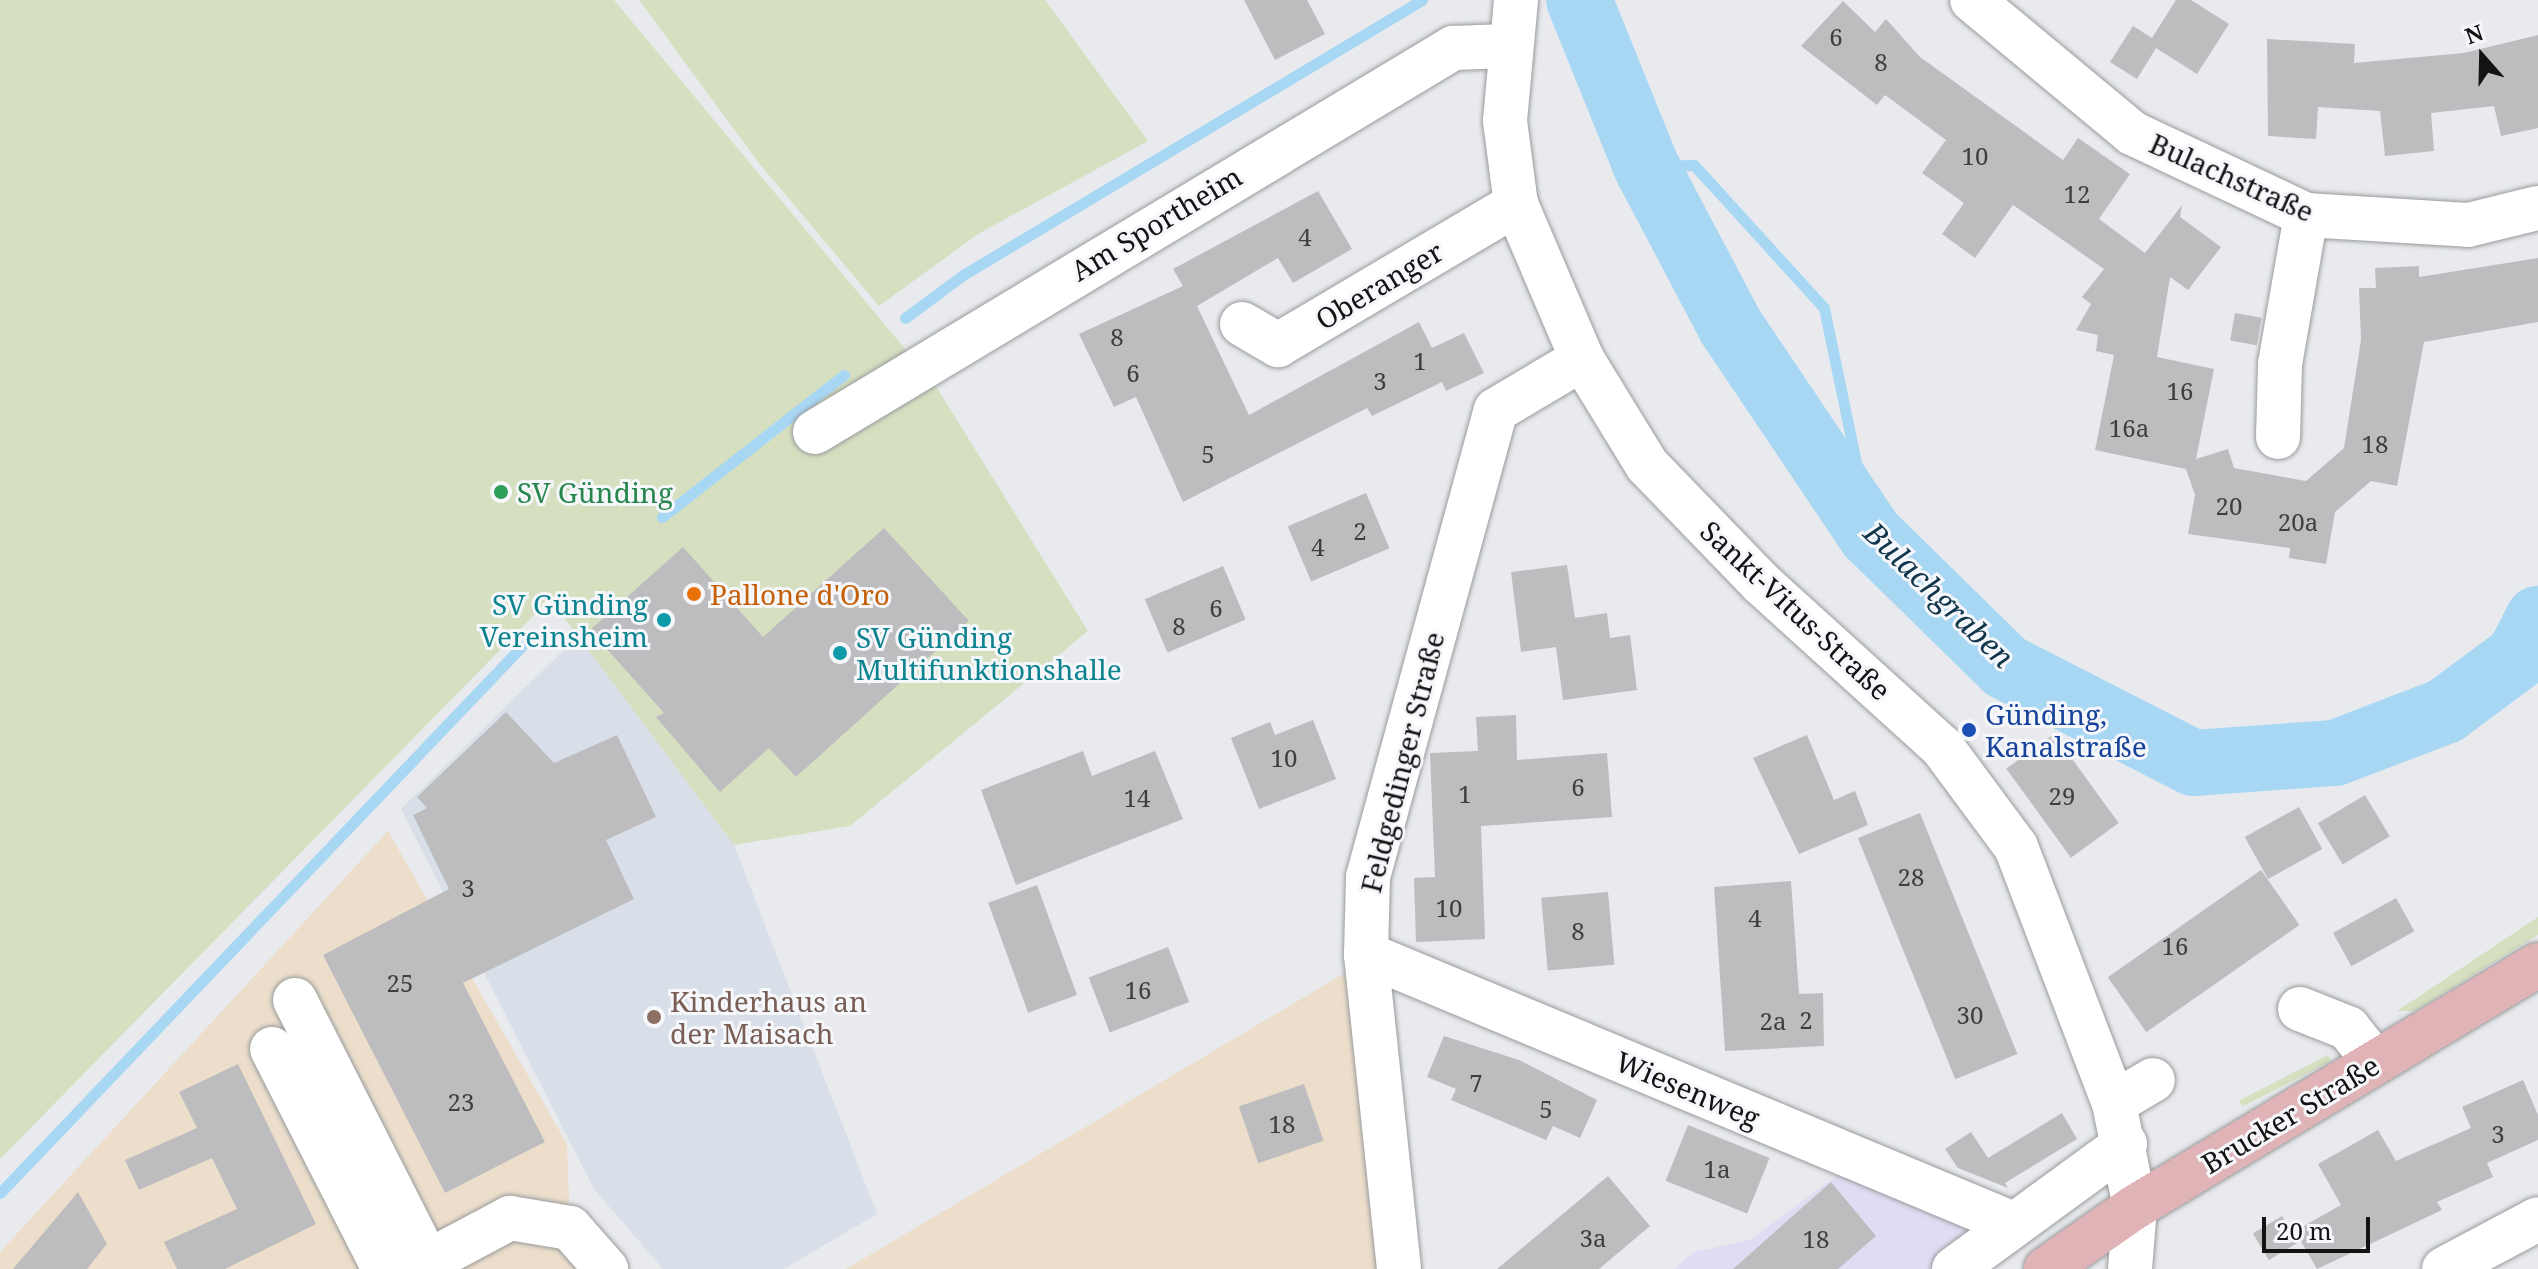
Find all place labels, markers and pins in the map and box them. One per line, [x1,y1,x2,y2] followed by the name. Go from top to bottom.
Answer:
[517,475,673,509] place label: SV Günding
[492,483,510,501] marker: SV Günding
[710,577,890,611] place label: Pallone d'Oro
[685,585,703,603] marker: Pallone d'Oro
[480,587,648,653] place label: SV Günding Vereinsheim
[655,611,673,629] marker: SV Günding Vereinsheim
[856,620,1122,686] place label: SV Günding Multifunktionshalle
[831,644,849,662] marker: SV Günding Multifunktionshalle
[1985,697,2147,763] place label: Günding, Kanalstraße
[1960,721,1978,739] marker: Günding, Kanalstraße
[670,984,867,1050] place label: Kinderhaus an der Maisach
[645,1008,663,1026] marker: Kinderhaus an der Maisach

